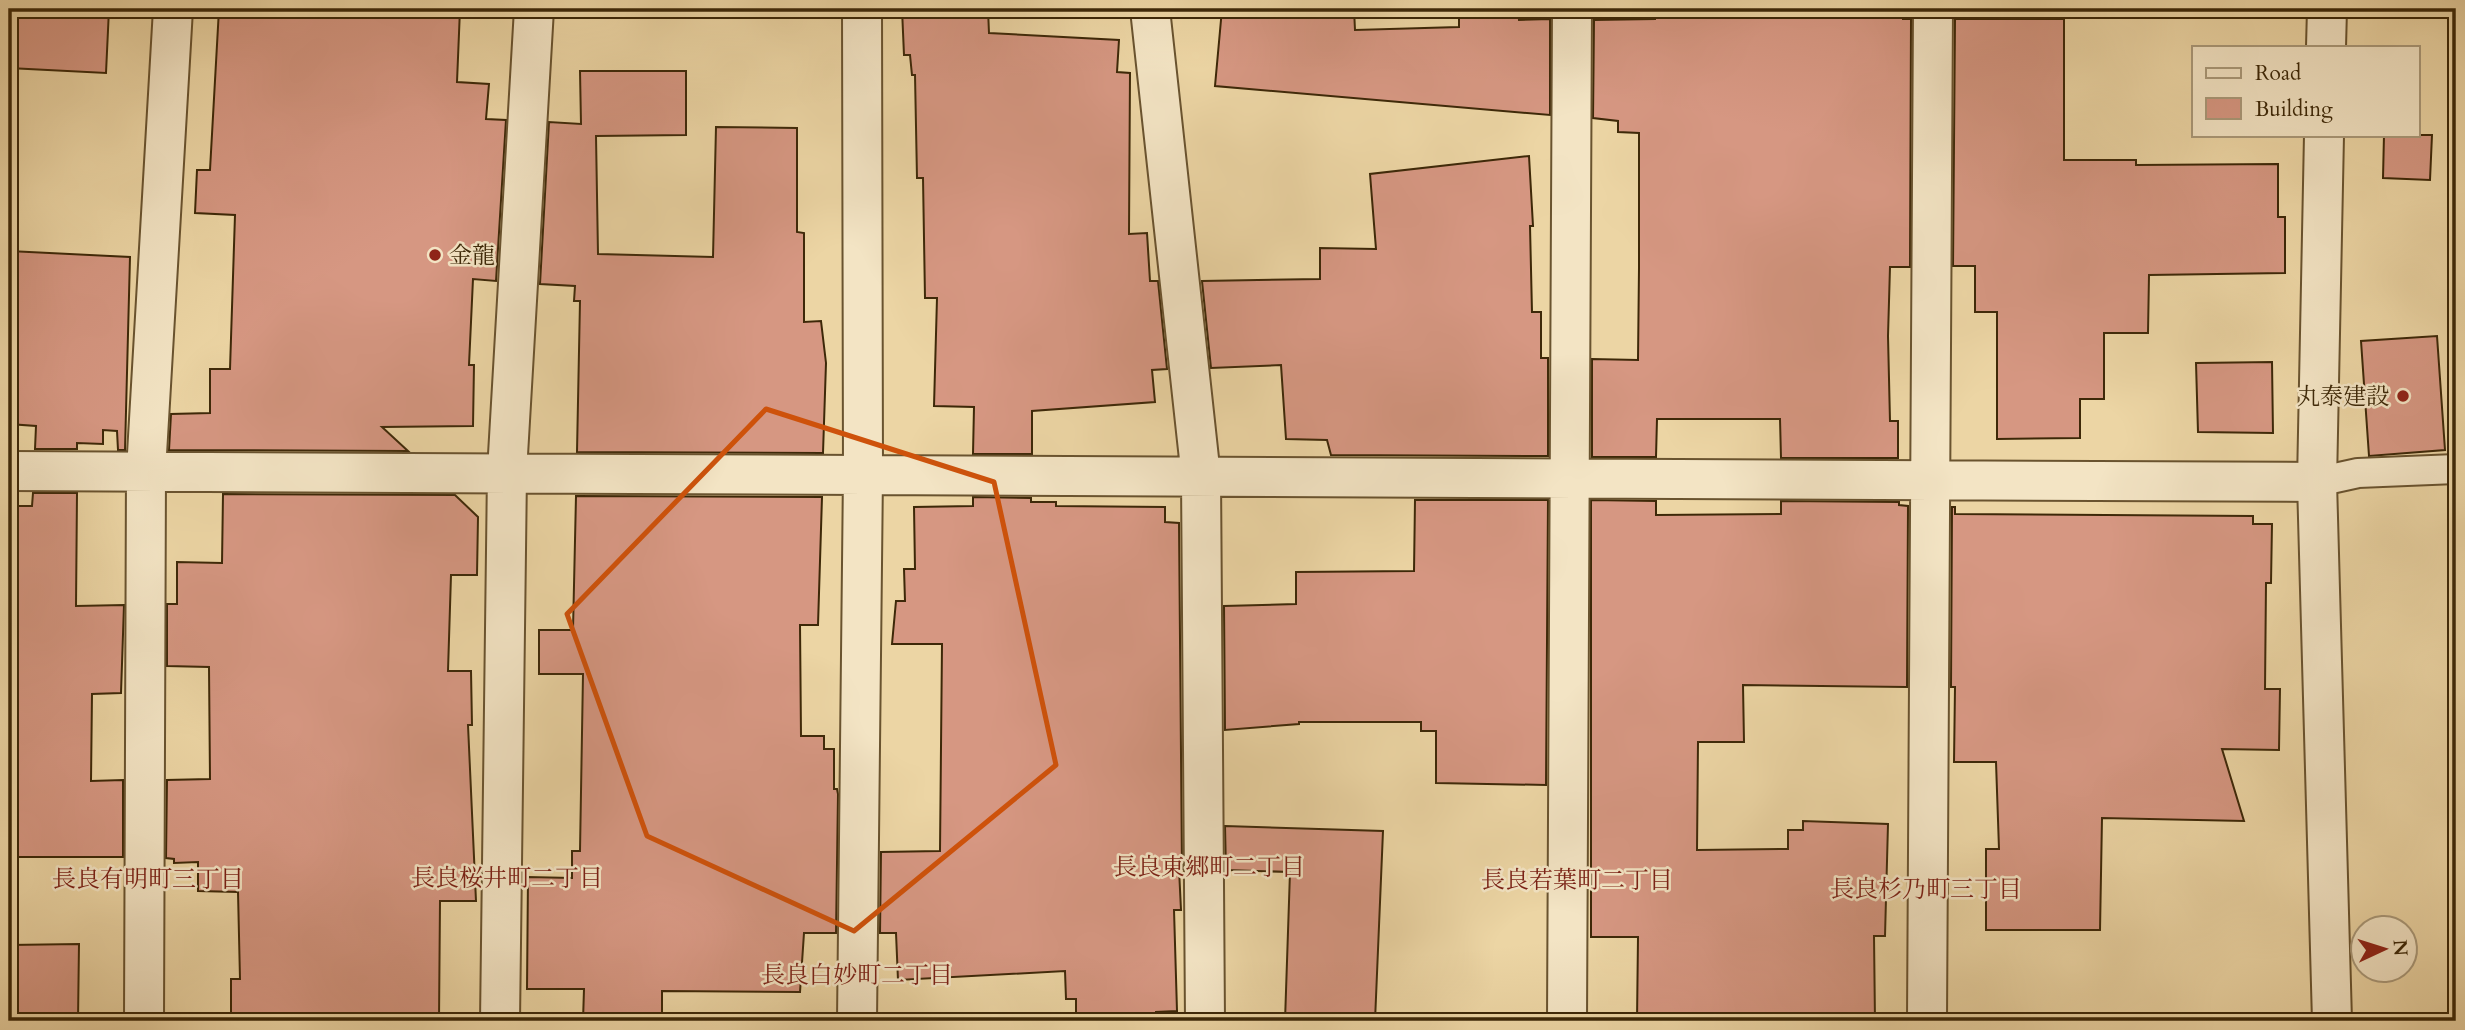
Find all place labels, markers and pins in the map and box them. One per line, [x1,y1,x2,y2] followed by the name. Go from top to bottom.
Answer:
[449,240,495,271] place label: 金龍
[427,247,443,263] marker: 金龍
[2297,381,2389,412] place label: 丸泰建設
[2395,388,2411,404] marker: 丸泰建設

